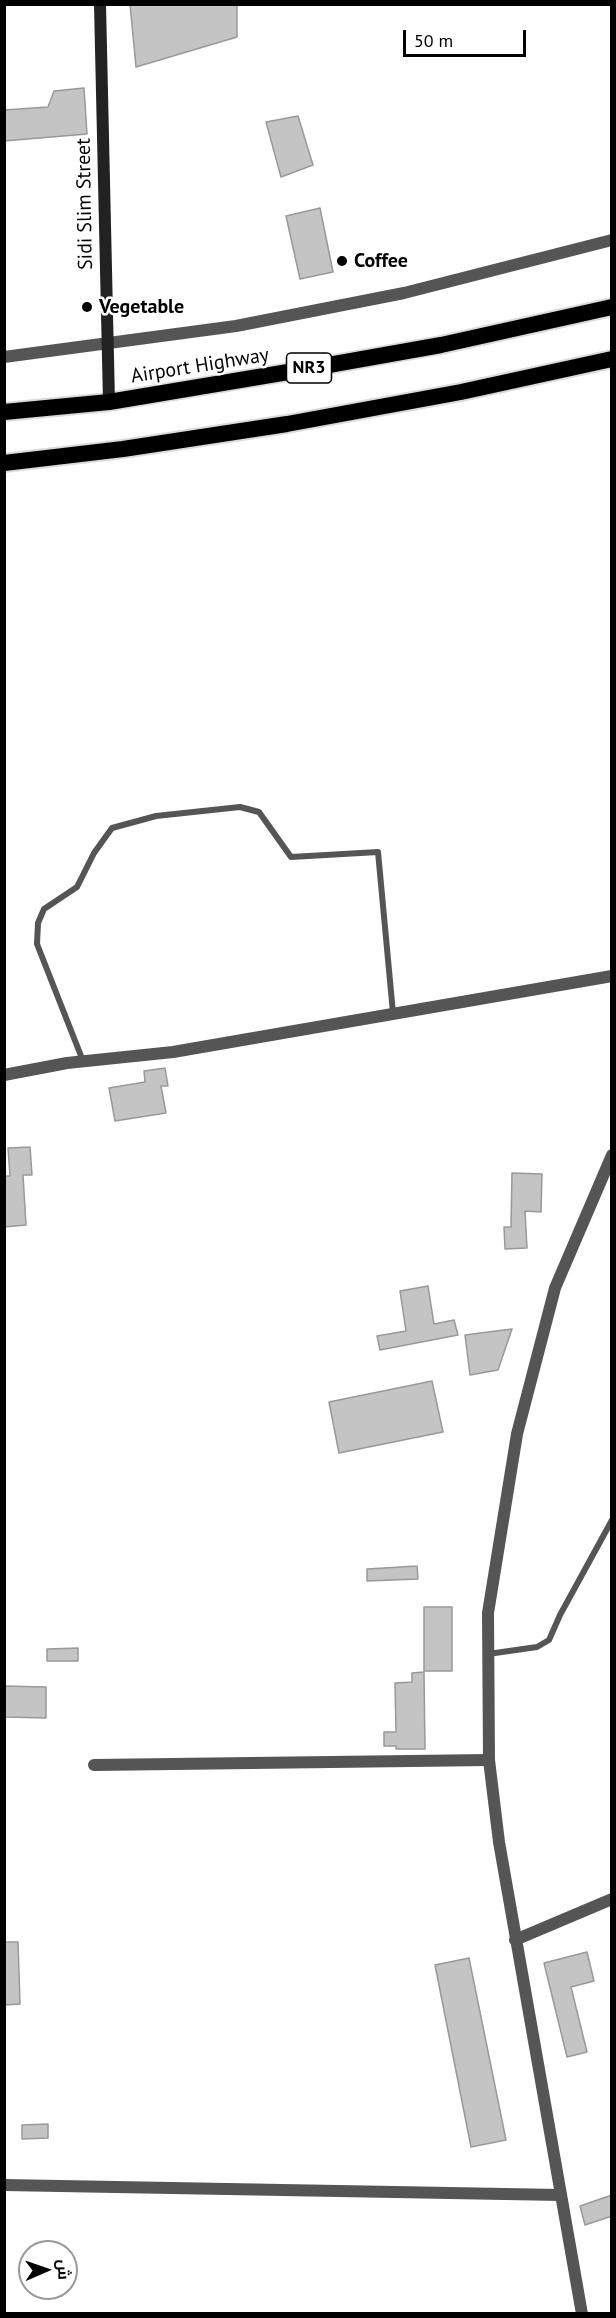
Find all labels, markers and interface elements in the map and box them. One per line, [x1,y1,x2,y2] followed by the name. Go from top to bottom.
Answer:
[406,18,529,56] scale bar
[414,29,453,52] text: 50 m
[72,138,98,270] street label: Sidi Slim Street
[354,249,408,273] place label: Coffee
[335,254,349,268] marker: Coffee
[99,295,184,319] place label: Vegetable
[80,300,94,314] marker: Vegetable
[129,343,271,389] street label: Airport Highway
[286,353,332,383] road number: NR3
[18,2240,78,2300] north arrow
[54,2259,74,2280] text: ش

